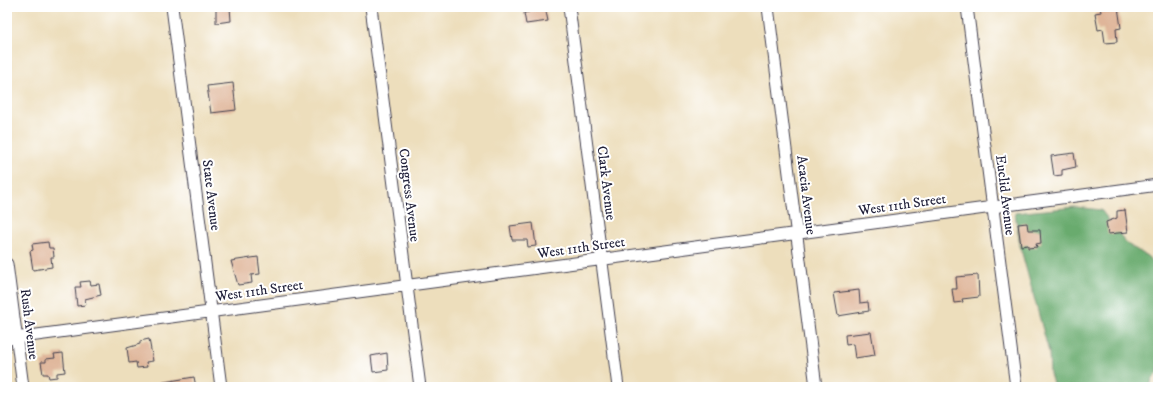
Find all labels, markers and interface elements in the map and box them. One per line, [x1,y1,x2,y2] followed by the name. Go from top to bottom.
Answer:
[593,145,620,222] street label: Clark Avenue
[394,147,424,243] street label: Congress Avenue
[792,154,820,236] street label: Acacia Avenue
[991,154,1019,237] street label: Euclid Avenue
[198,159,224,232] street label: State Avenue
[856,190,948,220] street label: West 11th Street
[535,233,627,263] street label: West 11th Street
[213,276,305,306] street label: West 11th Street
[16,288,42,361] street label: Rush Avenue

